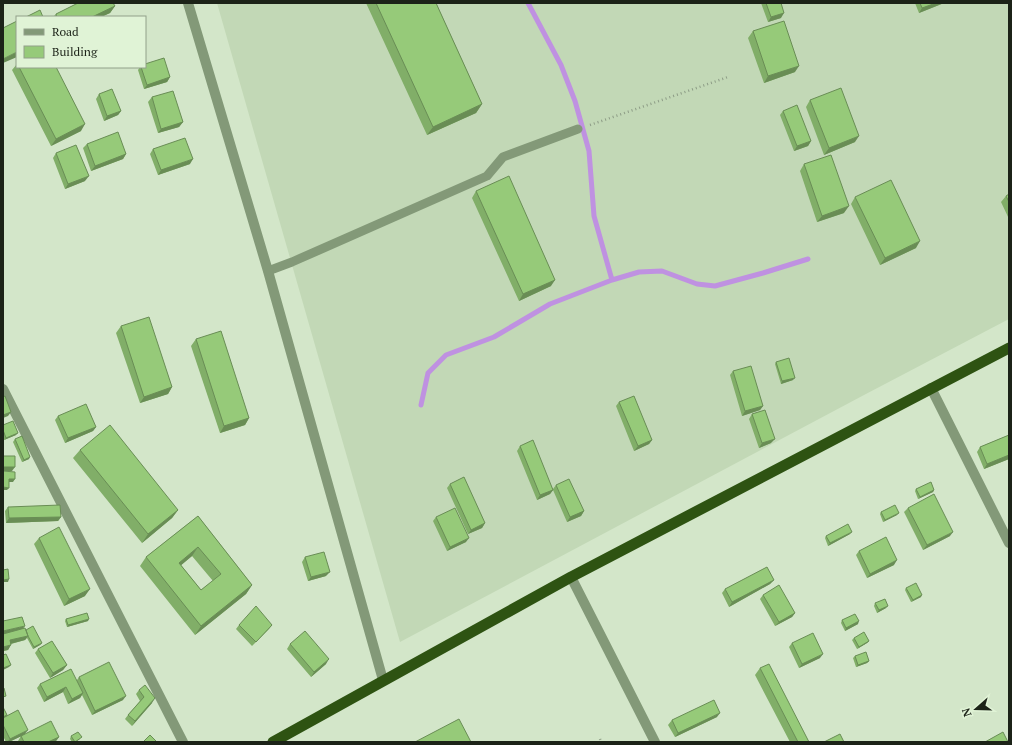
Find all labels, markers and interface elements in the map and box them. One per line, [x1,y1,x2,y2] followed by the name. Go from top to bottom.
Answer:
[16,16,146,68] legend
[52,24,79,39] text: Road
[52,44,98,59] text: Building
[956,689,996,729] north arrow
[958,705,975,719] text: N

